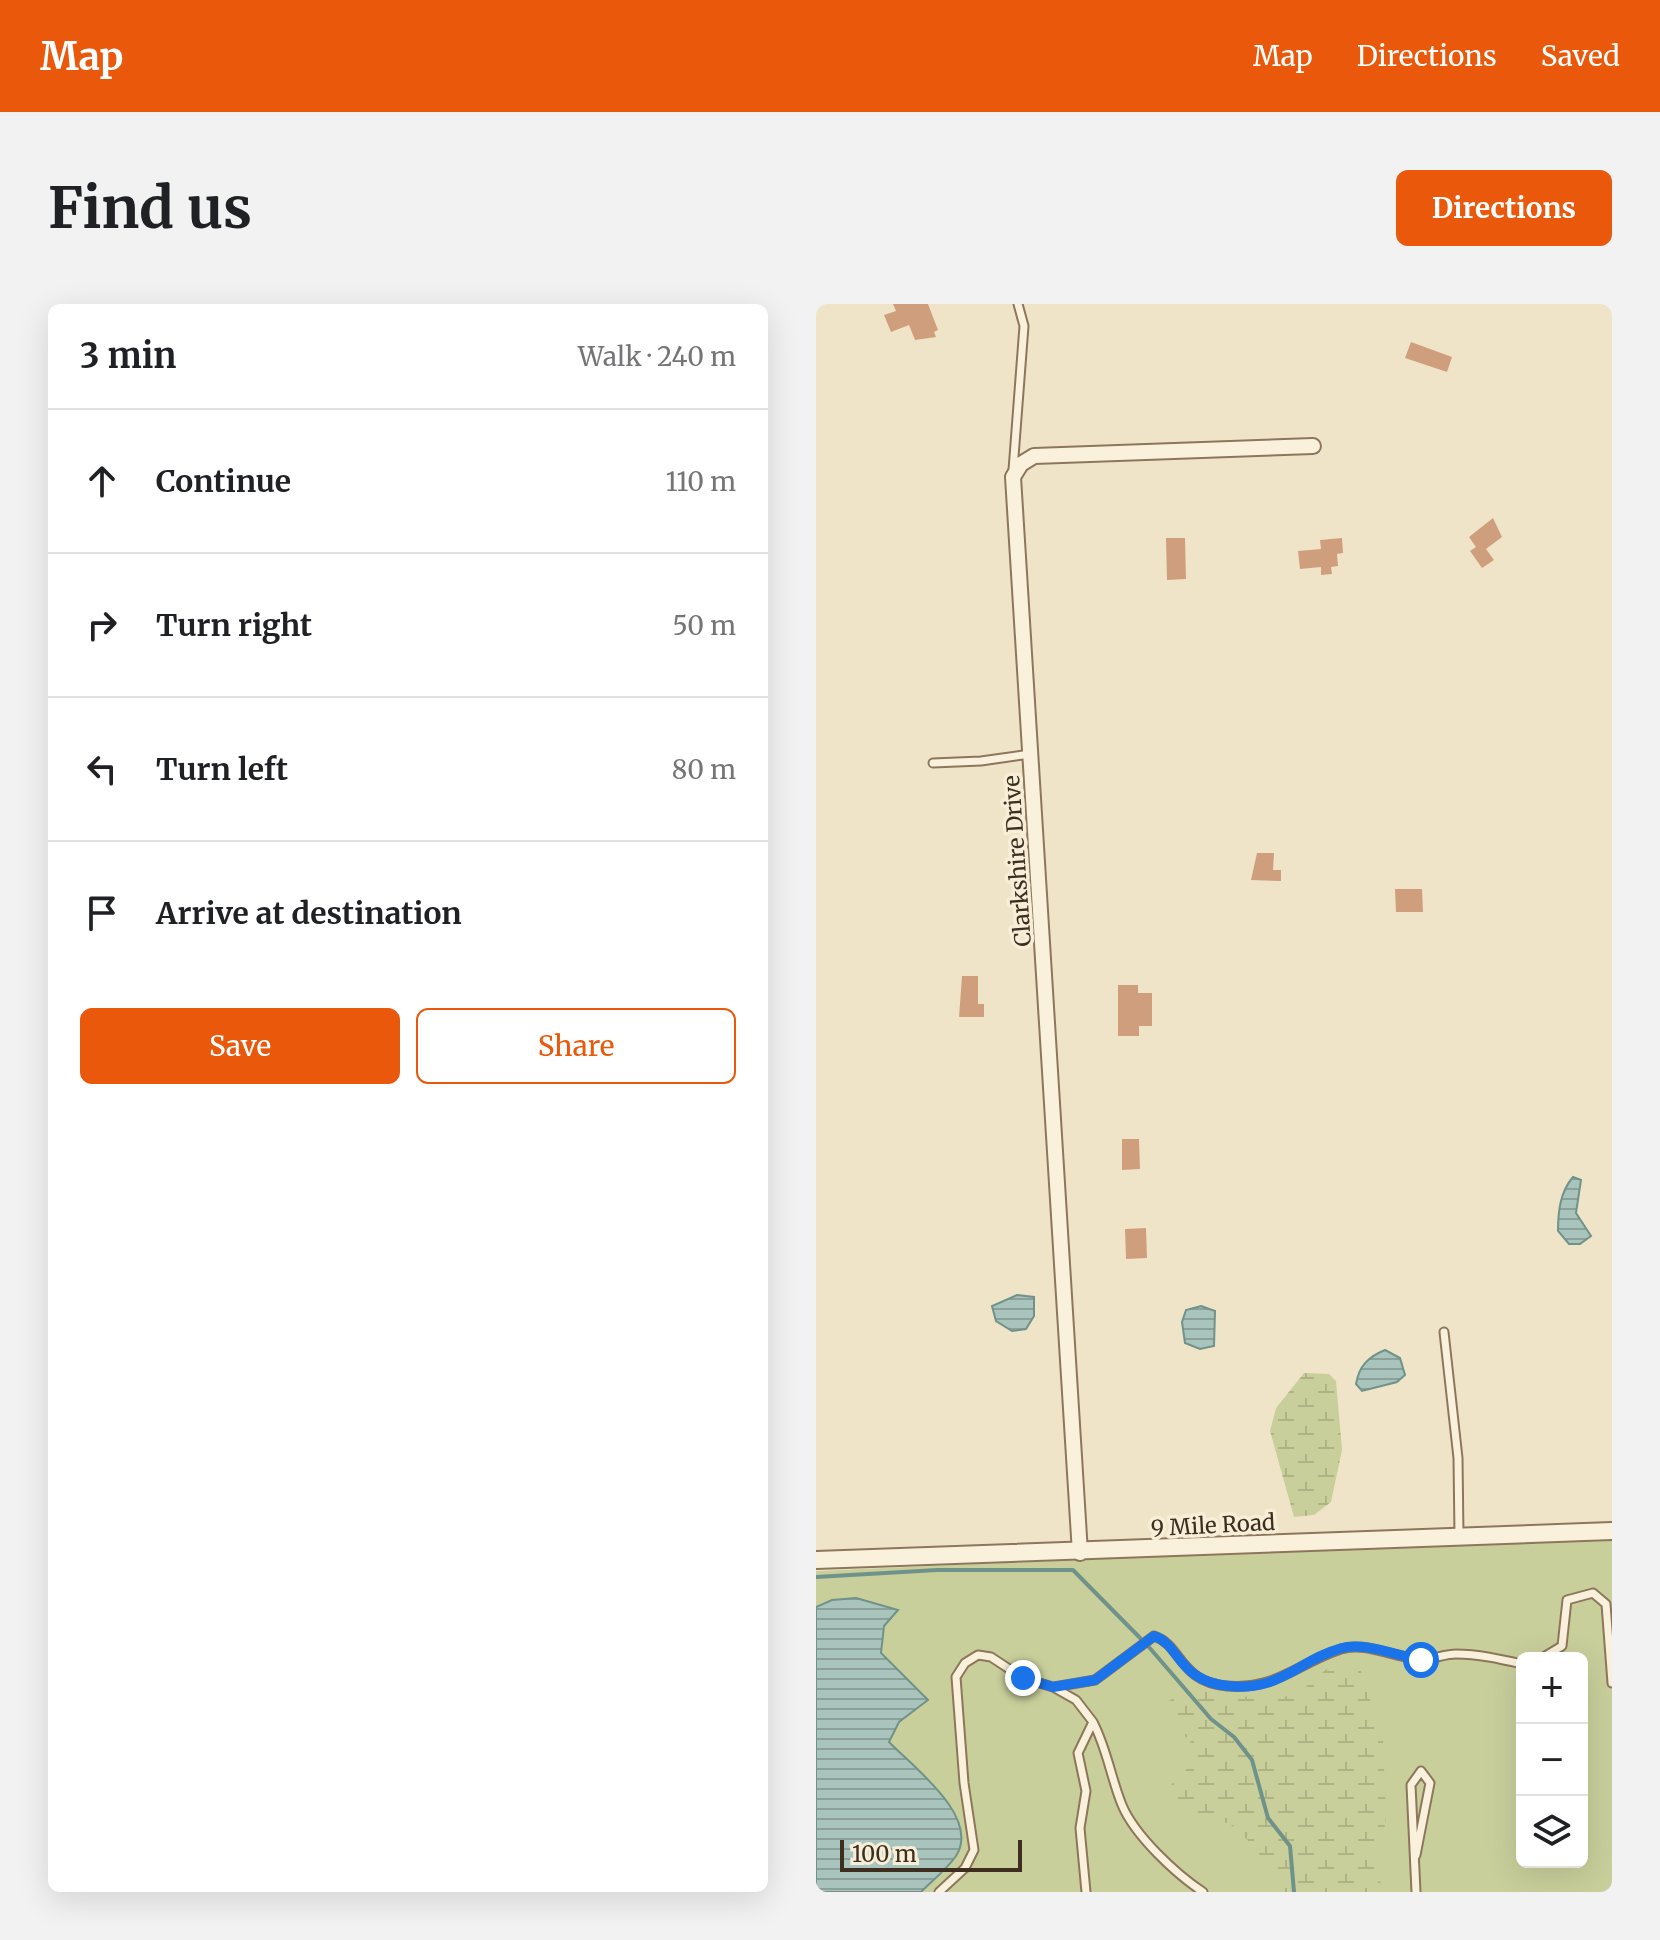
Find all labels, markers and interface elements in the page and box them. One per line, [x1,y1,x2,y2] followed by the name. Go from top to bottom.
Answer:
[40,33,124,80] text: Map
[1253,38,1313,74] text: Map
[1357,38,1497,74] text: Directions
[1541,38,1620,74] text: Saved
[1396,170,1612,246] button: Directions
[48,173,252,243] text: Find us
[80,335,176,377] text: 3 min
[578,340,736,373] text: Walk · 240 m
[80,459,124,503] icon: ahead
[156,462,291,500] text: Continue
[666,465,736,498] text: 110 m
[80,603,124,647] icon: right
[156,606,312,644] text: Turn right
[672,609,736,642] text: 50 m
[80,747,124,791] icon: left
[156,750,288,788] text: Turn left
[672,753,736,786] text: 80 m
[997,774,1037,948] street label: Clarkshire Drive
[80,891,124,935] icon: arrive
[156,894,462,932] text: Arrive at destination
[80,1008,400,1084] button: Save
[416,1008,736,1084] button: Share
[1150,1508,1276,1542] street label: 9 Mile Road
[1403,1642,1439,1678] route start
[1516,1652,1588,1868] map controls
[1516,1652,1588,1724] button: +
[1005,1660,1041,1696] route end
[1516,1724,1588,1796] button: −
[1516,1796,1588,1868] button: layers
[840,1836,1022,1872] scale bar
[852,1840,917,1868] text: 100 m

